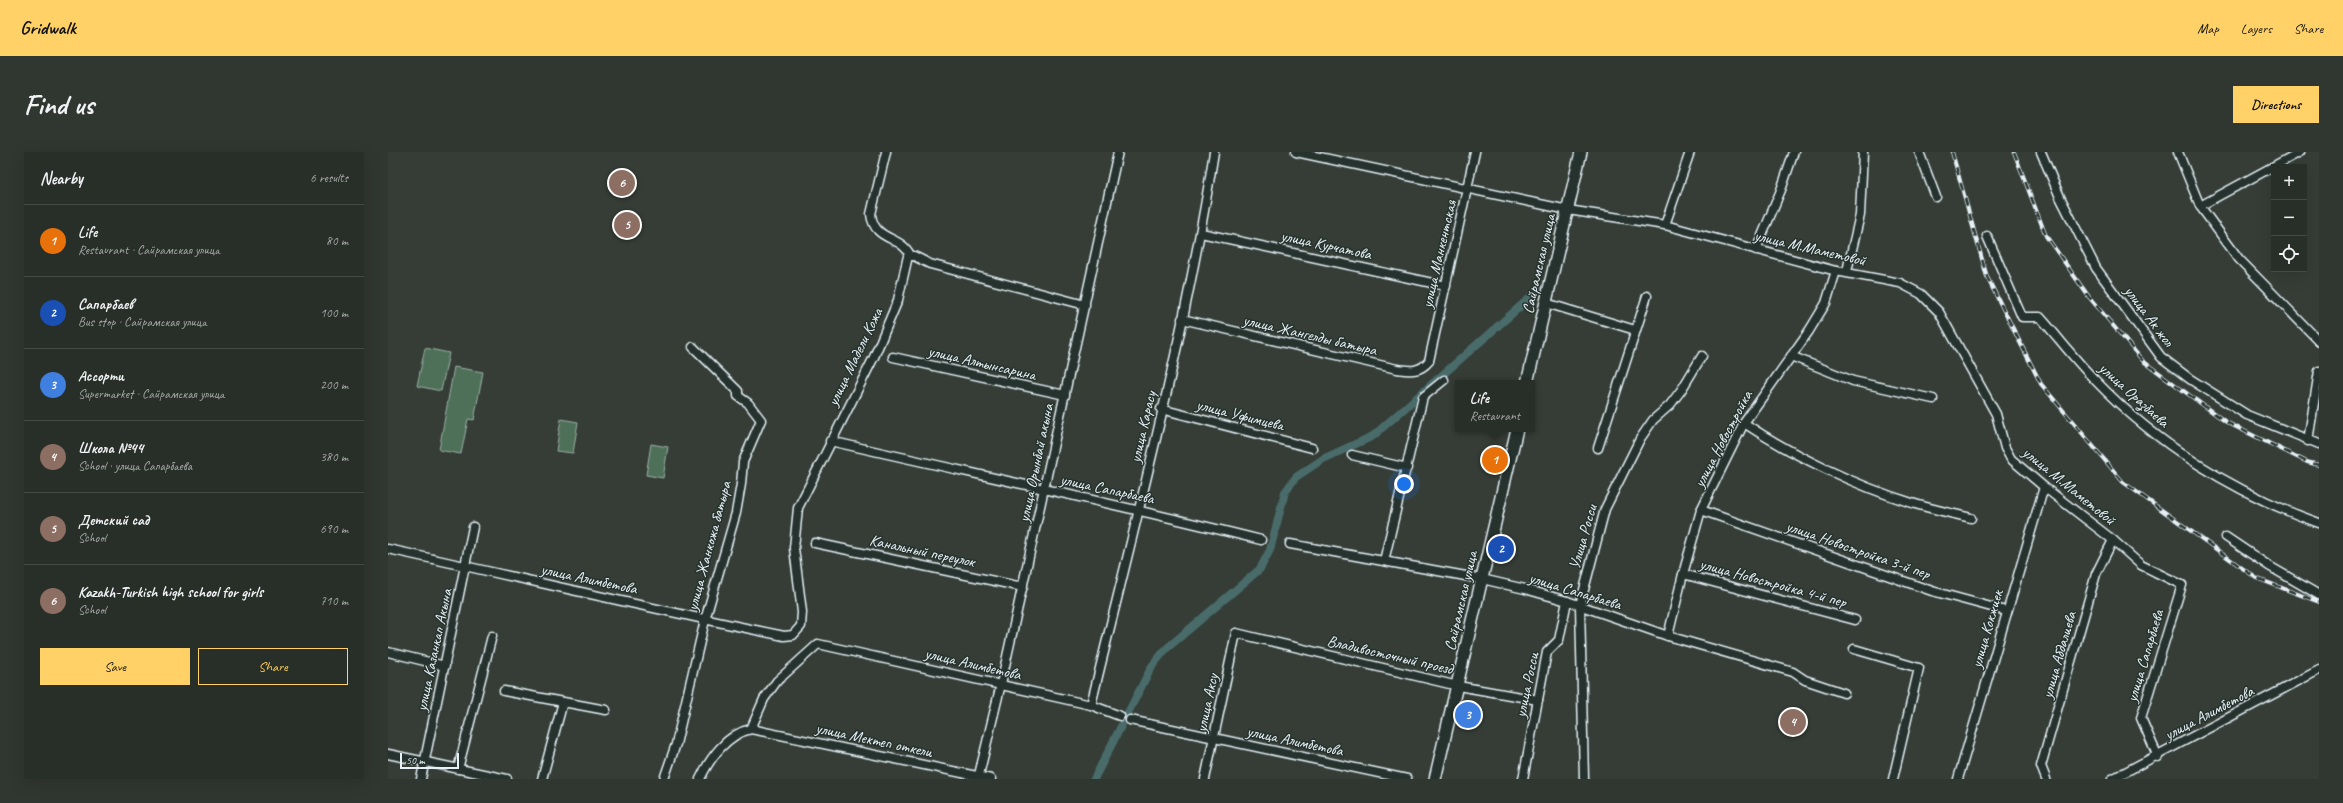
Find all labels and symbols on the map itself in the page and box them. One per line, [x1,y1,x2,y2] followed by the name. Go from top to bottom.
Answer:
[609,168,635,198] pin: 6
[1417,197,1461,311] street label: улица Манкентская
[614,210,640,240] pin: 5
[1518,211,1560,316] street label: Сайрамская улица
[1278,225,1374,265] street label: улица Курчатова
[1751,225,1869,271] street label: улица М.Маметовой
[2119,281,2179,351] street label: улица Ак жол
[822,303,888,410] street label: улица Мадели Кожа
[1240,310,1380,360] street label: улица Жангелды батыра
[925,341,1039,385] street label: улица Алтынсарина
[2094,358,2174,432] street label: улица Оразбаева
[1689,386,1757,492] street label: улица Новостройка
[1125,388,1161,466] street label: улица Карасу
[1193,394,1287,436] street label: улица Уфимцева
[1013,401,1059,525] street label: улица Орынбай акына
[2018,442,2121,530] street label: улица М.Маметовой
[1482,445,1508,475] pin: 1
[1057,469,1157,509] street label: улица Сапарбаева
[1394,474,1414,494] your location
[682,478,736,614] street label: улица Жанкожа батыра
[1564,501,1602,572] street label: Улица Росси
[1782,516,1933,584] street label: улица Новостройка 3-й пер
[868,530,978,572] street label: Канальный переулок
[1488,534,1514,564] pin: 2
[1440,548,1482,653] street label: Сайрамская улица
[1697,554,1849,612] street label: улица Новостройка 4-й пер
[538,559,640,599] street label: улица Алимбетова
[1526,567,1625,615] street label: улица Сапарбаева
[411,586,457,714] street label: улица Казанкап Акына
[1966,587,2008,671] street label: улица Кокжиек
[2121,606,2169,705] street label: улица Сапарбаева
[2037,608,2081,702] street label: улица Абдалиева
[1325,631,1456,680] street label: Владивосточный проезд
[922,643,1024,685] street label: улица Алимбетова
[1510,650,1544,720] street label: улица Росси
[1191,671,1223,735] street label: улица Аксу
[2160,681,2258,745] street label: улица Алимбетова
[1455,700,1481,730] pin: 3
[1780,707,1806,737] pin: 4
[813,718,935,762] street label: улица Мектеп откели
[1244,721,1346,761] street label: улица Алимбетова
[400,751,459,770] scale bar

